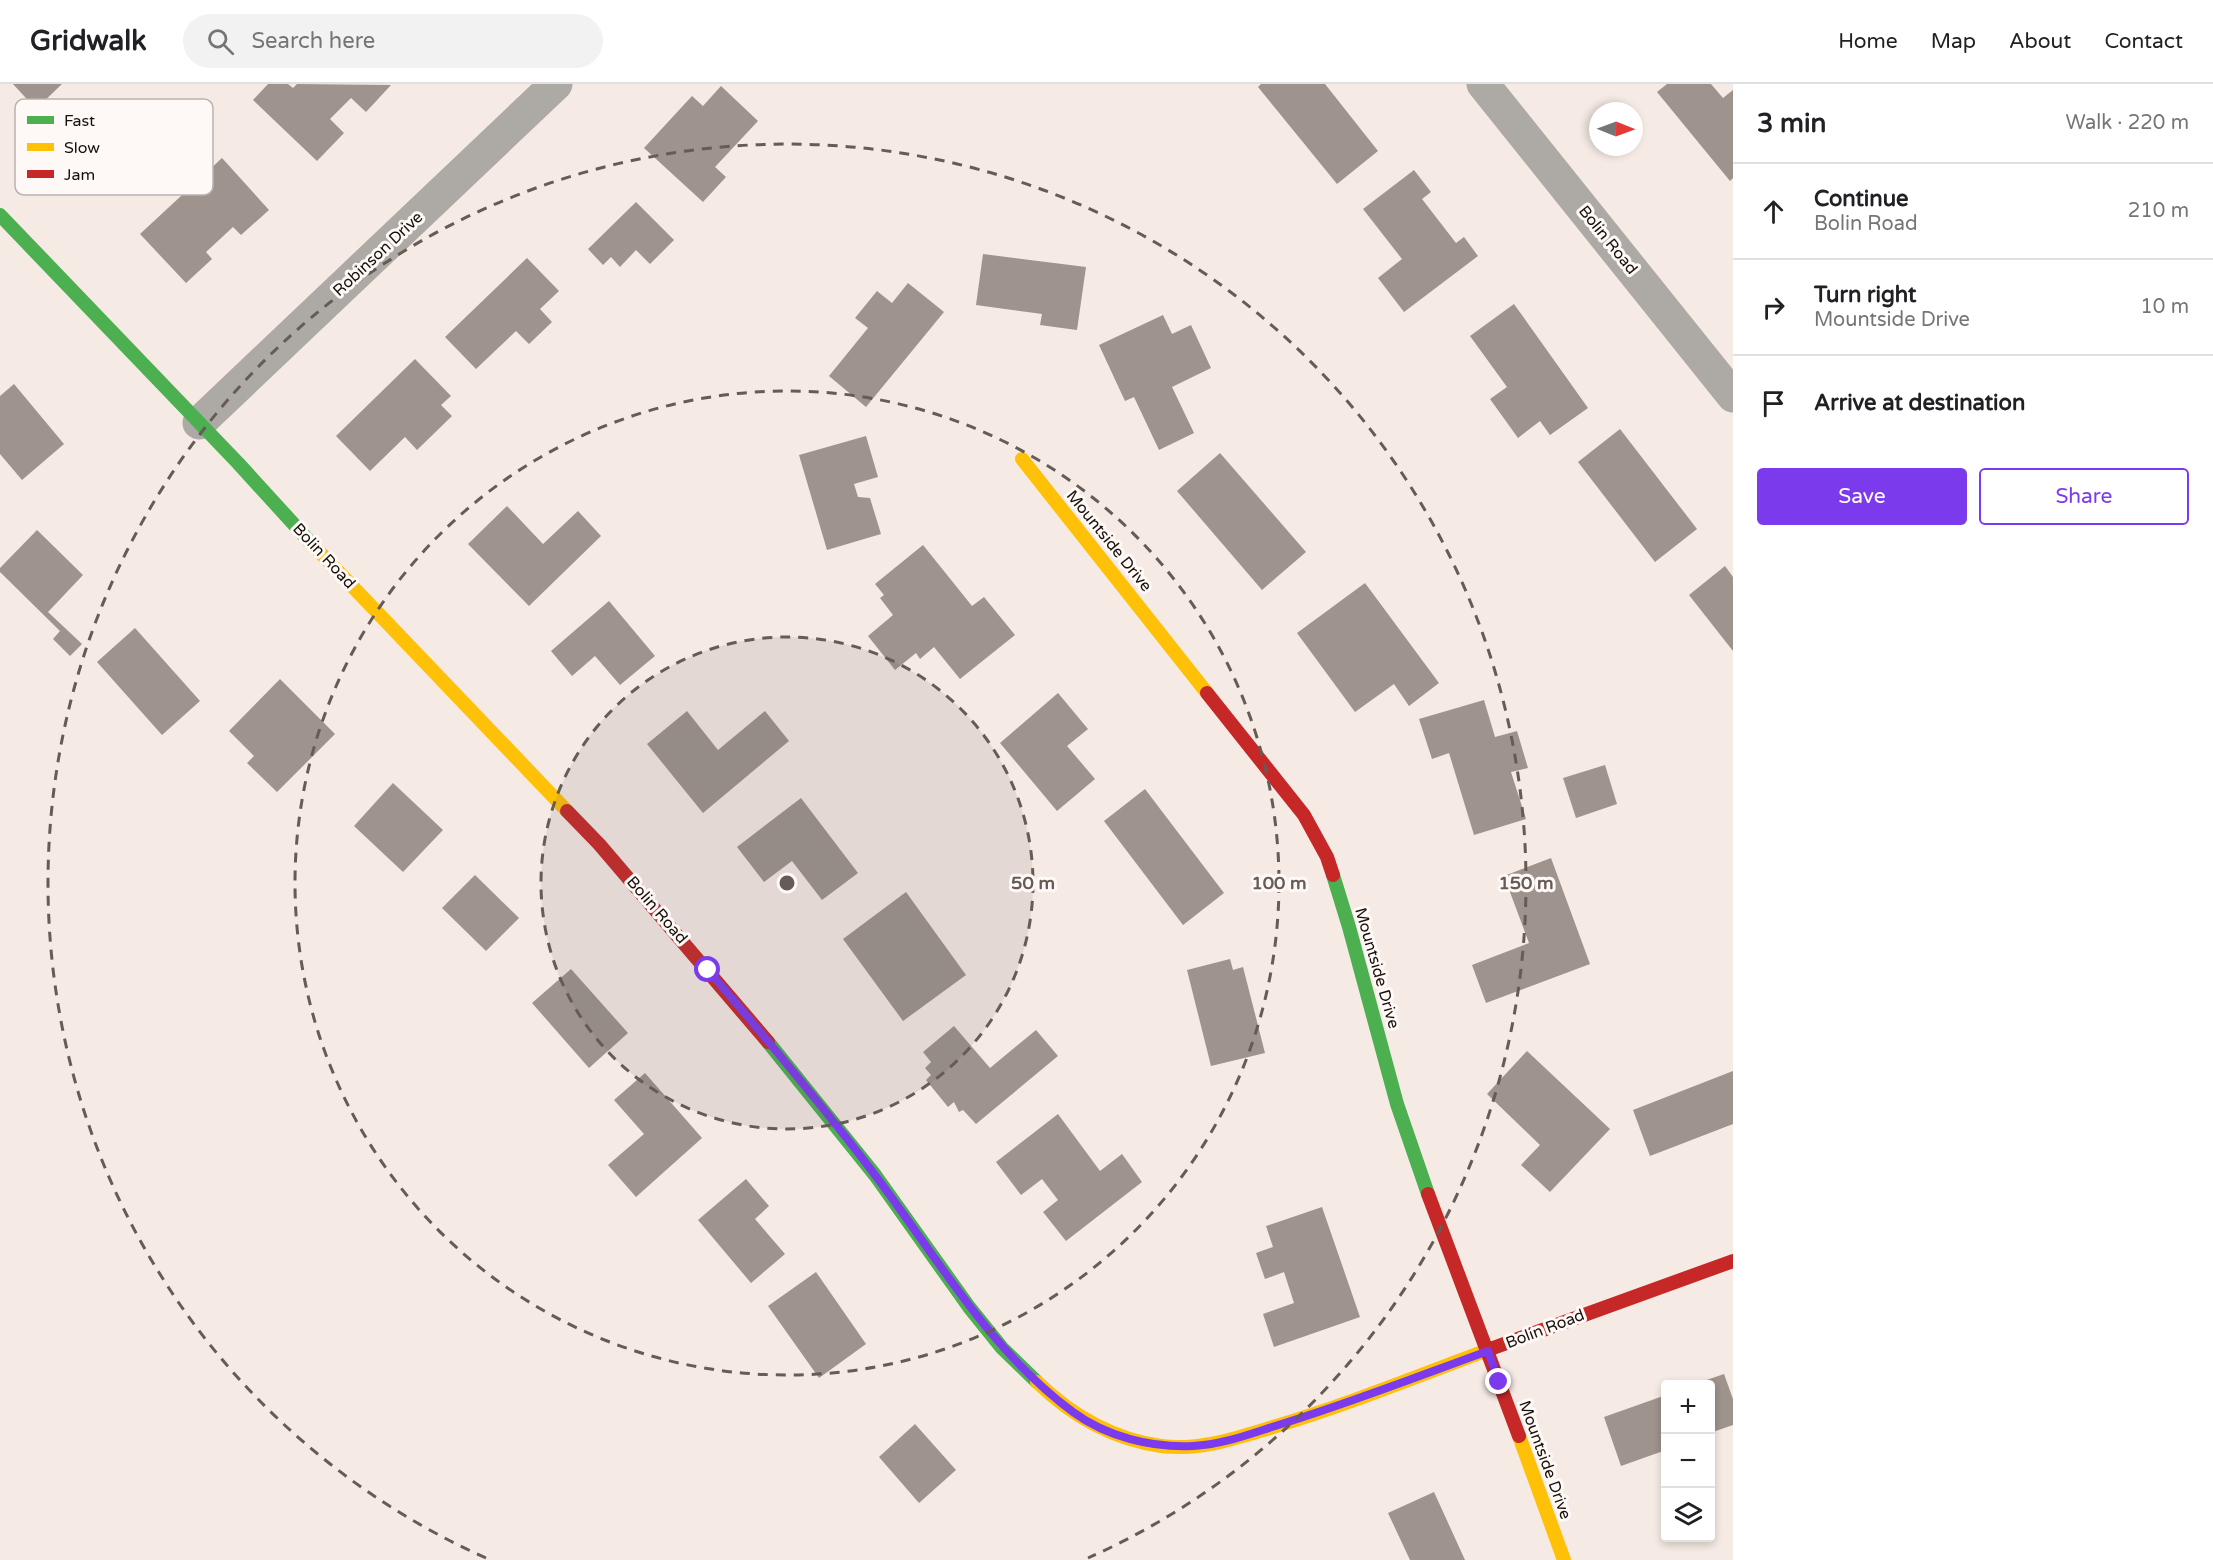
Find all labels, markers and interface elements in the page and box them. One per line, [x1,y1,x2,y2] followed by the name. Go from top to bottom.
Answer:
[183,14,603,68] search box
[30,24,147,58] text: Gridwalk
[204,25,237,58] icon: search
[252,28,375,54] text: Search here
[1838,29,1898,54] text: Home
[1931,29,1976,54] text: Map
[2009,29,2071,54] text: About
[2104,29,2183,54] text: Contact
[15,99,213,195] legend
[1589,102,1643,156] north arrow
[1757,108,1826,139] text: 3 min
[64,111,95,131] text: Fast
[2066,111,2189,135] text: Walk · 220 m
[64,138,100,158] text: Slow
[64,165,95,185] text: Jam
[1814,186,1909,212] text: Continue
[1757,195,1790,228] icon: ahead
[2128,199,2189,223] text: 210 m
[1574,202,1642,278] street label: Bolin Road
[329,207,427,301] street label: Robinson Drive
[1814,212,1918,236] text: Bolin Road
[1814,282,1916,308] text: Turn right
[1757,291,1790,324] icon: right
[2140,295,2189,319] text: 10 m
[1814,308,1970,332] text: Mountside Drive
[1757,387,1790,420] icon: arrive
[1814,390,2025,416] text: Arrive at destination
[1757,468,1967,525] button: Save
[1979,468,2189,525] button: Share
[1062,486,1156,596] street label: Mountside Drive
[288,519,360,593] street label: Bolin Road
[622,872,692,948] street label: Bolin Road
[1011,872,1055,894] text: 50 m
[1251,872,1307,894] text: 100 m
[1498,872,1554,894] text: 150 m
[777,873,797,893] centre of rings
[1350,905,1404,1031] street label: Mountside Drive
[694,956,720,982] route start
[1503,1305,1587,1353] street label: Bolin Road
[1485,1368,1511,1394] route end
[1661,1380,1715,1542] map controls
[1661,1380,1715,1434] button: +
[1514,1398,1576,1522] street label: Mountside Drive
[1661,1434,1715,1488] button: −
[1661,1488,1715,1542] button: layers

